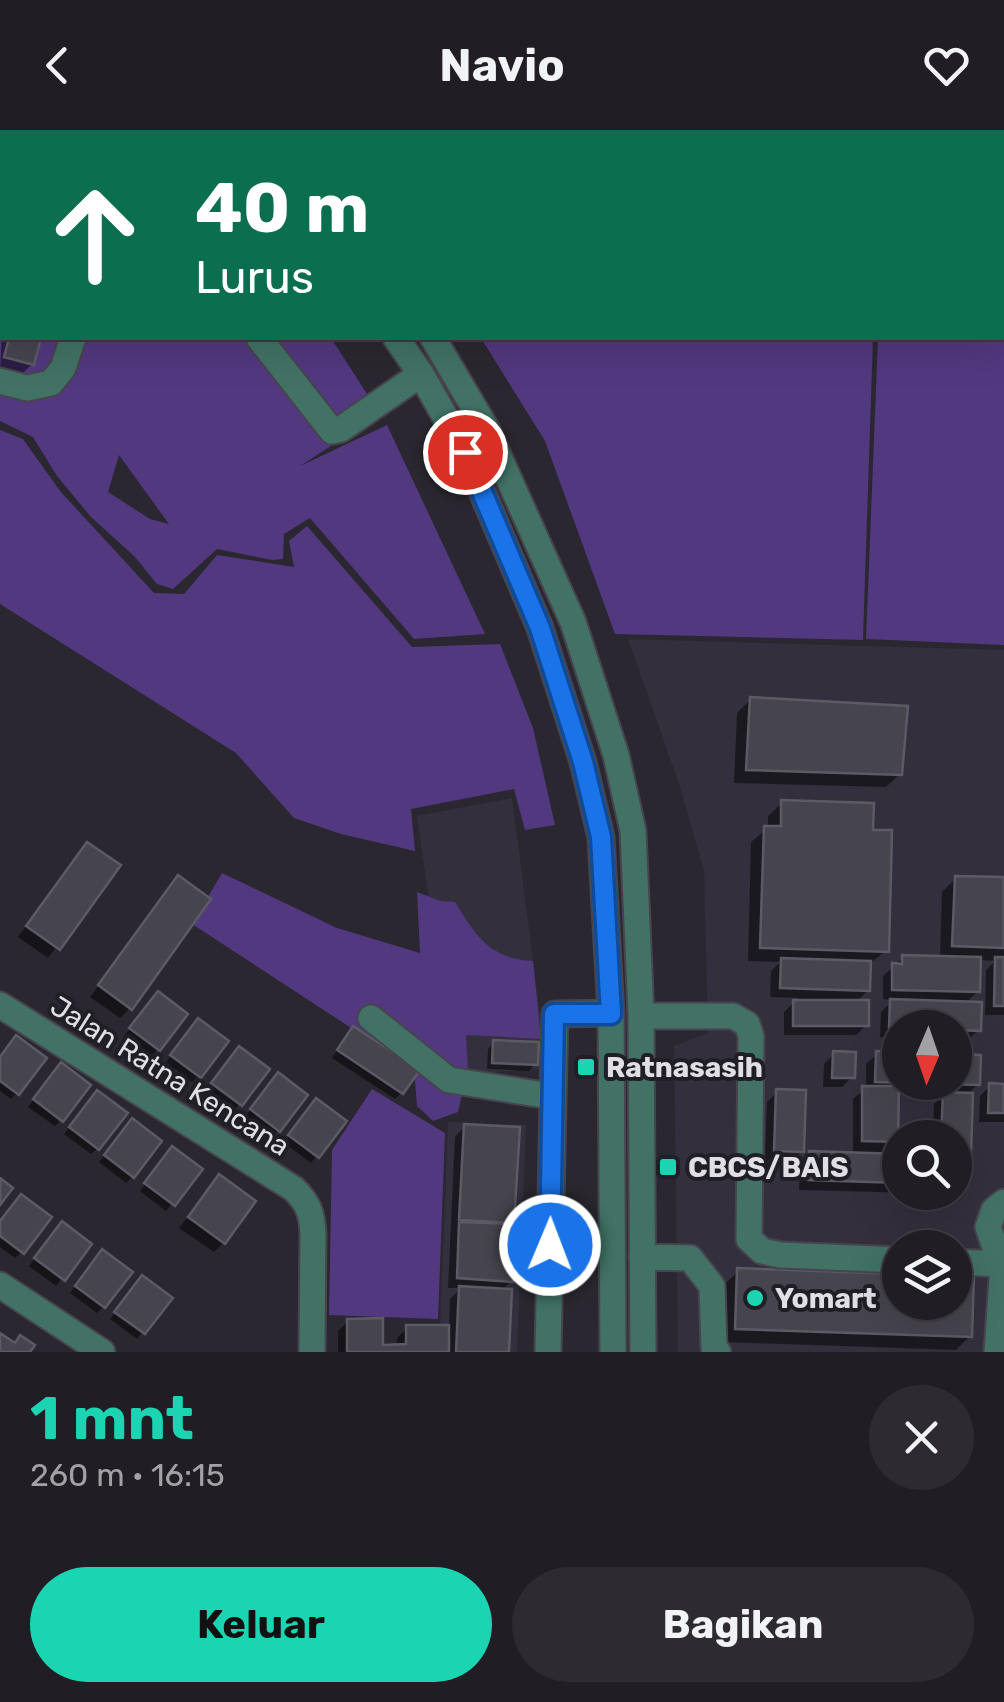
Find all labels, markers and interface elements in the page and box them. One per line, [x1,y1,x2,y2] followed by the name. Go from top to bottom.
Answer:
[30,38,85,93] icon: back
[919,38,974,93] icon: heart
[439,39,565,92] text: Navio
[195,167,369,250] text: 40 m
[30,170,160,300] icon: ahead
[195,251,314,304] text: Lurus
[423,410,508,495] pin
[438,425,493,480] icon: arrive
[45,989,295,1163] street label: Jalan Ratna Kencana
[882,1010,972,1100] north arrow
[882,1010,972,1320] map controls
[606,1051,763,1084] place label: Ratnasasih
[575,1056,597,1078] marker: Ratnasasih
[882,1120,972,1210] button: search
[688,1151,849,1184] place label: CBCS/BAIS
[657,1156,679,1178] marker: CBCS/BAIS
[498,1193,602,1297] position arrow
[882,1230,972,1320] button: layers
[775,1282,877,1315] place label: Yomart
[744,1287,766,1309] marker: Yomart
[30,1383,194,1454] text: 1 mnt
[869,1385,974,1490] button: close
[30,1456,225,1494] text: 260 m · 16:15
[30,1567,492,1682] button: Keluar
[512,1567,974,1682] button: Bagikan

